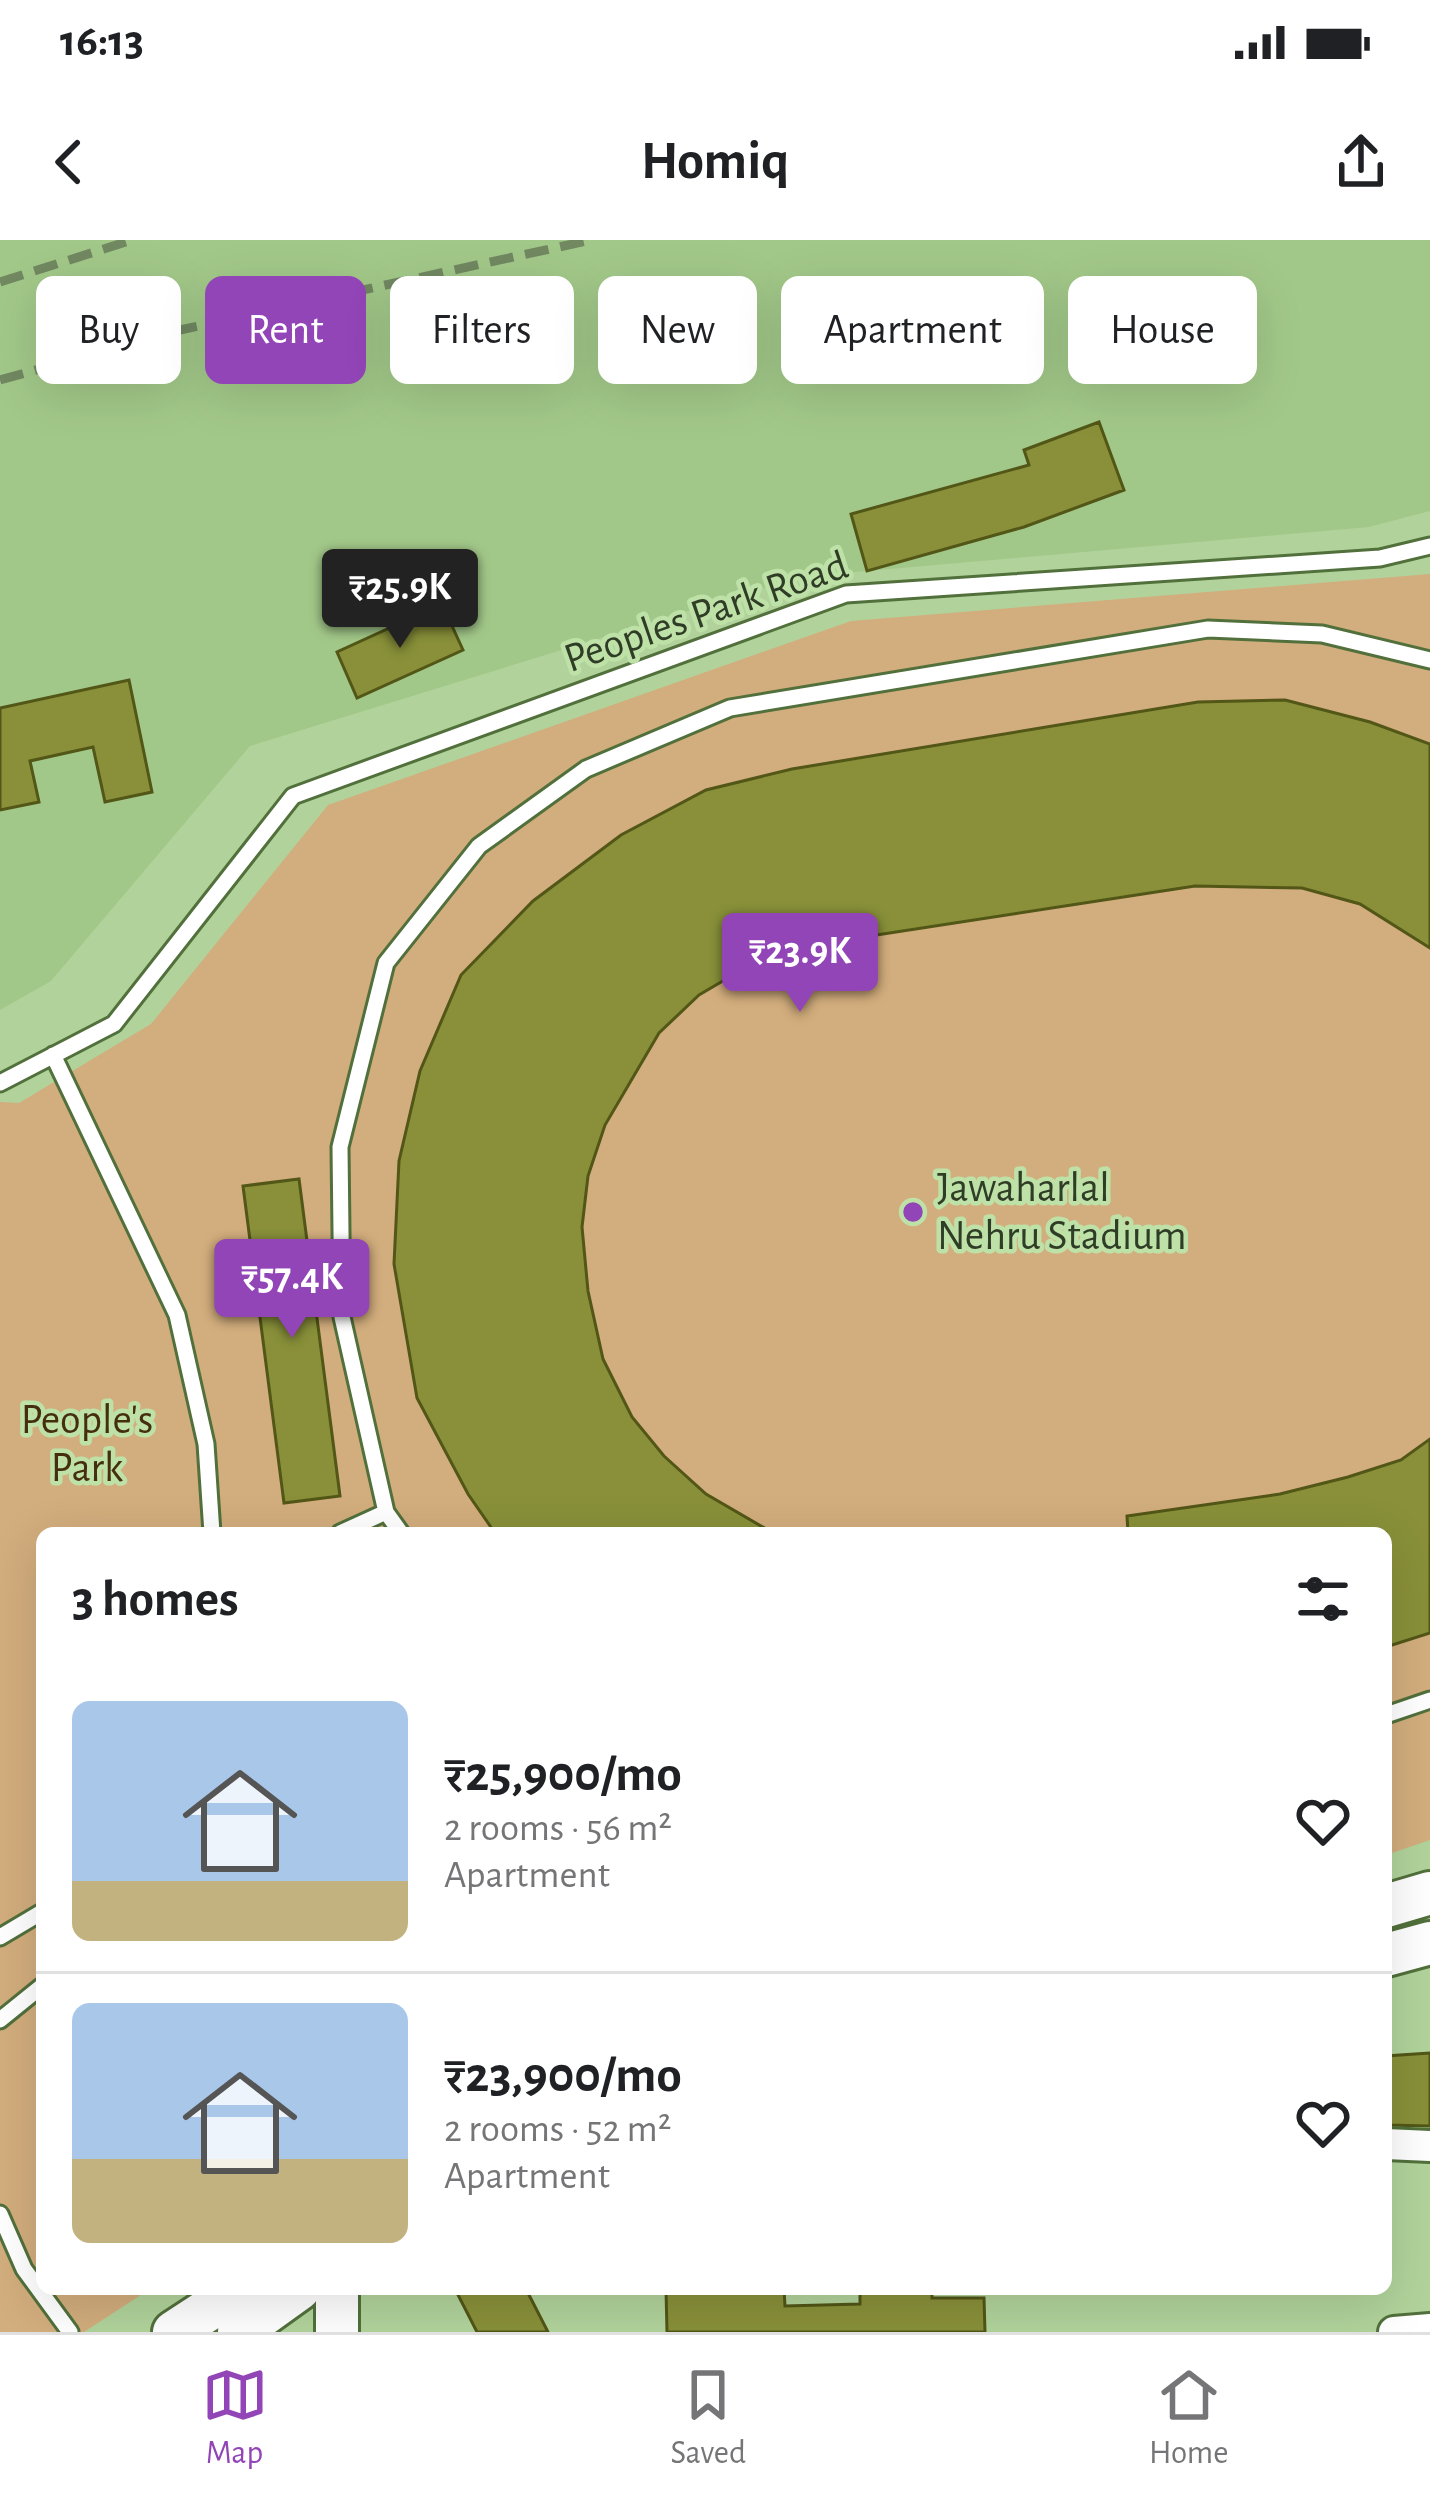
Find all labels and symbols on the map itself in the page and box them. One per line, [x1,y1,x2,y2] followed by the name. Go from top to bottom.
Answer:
[559,544,853,680] street label: Peoples Park Road
[302,549,498,651] pin: ₹25.9K
[702,913,898,1015] pin: ₹23.9K
[937,1167,1187,1257] place label: Jawaharlal Nehru Stadium
[900,1199,926,1225] marker: Jawaharlal Nehru Stadium
[194,1239,390,1341] pin: ₹57.4K
[21,1399,153,1489] park label: People's Park

